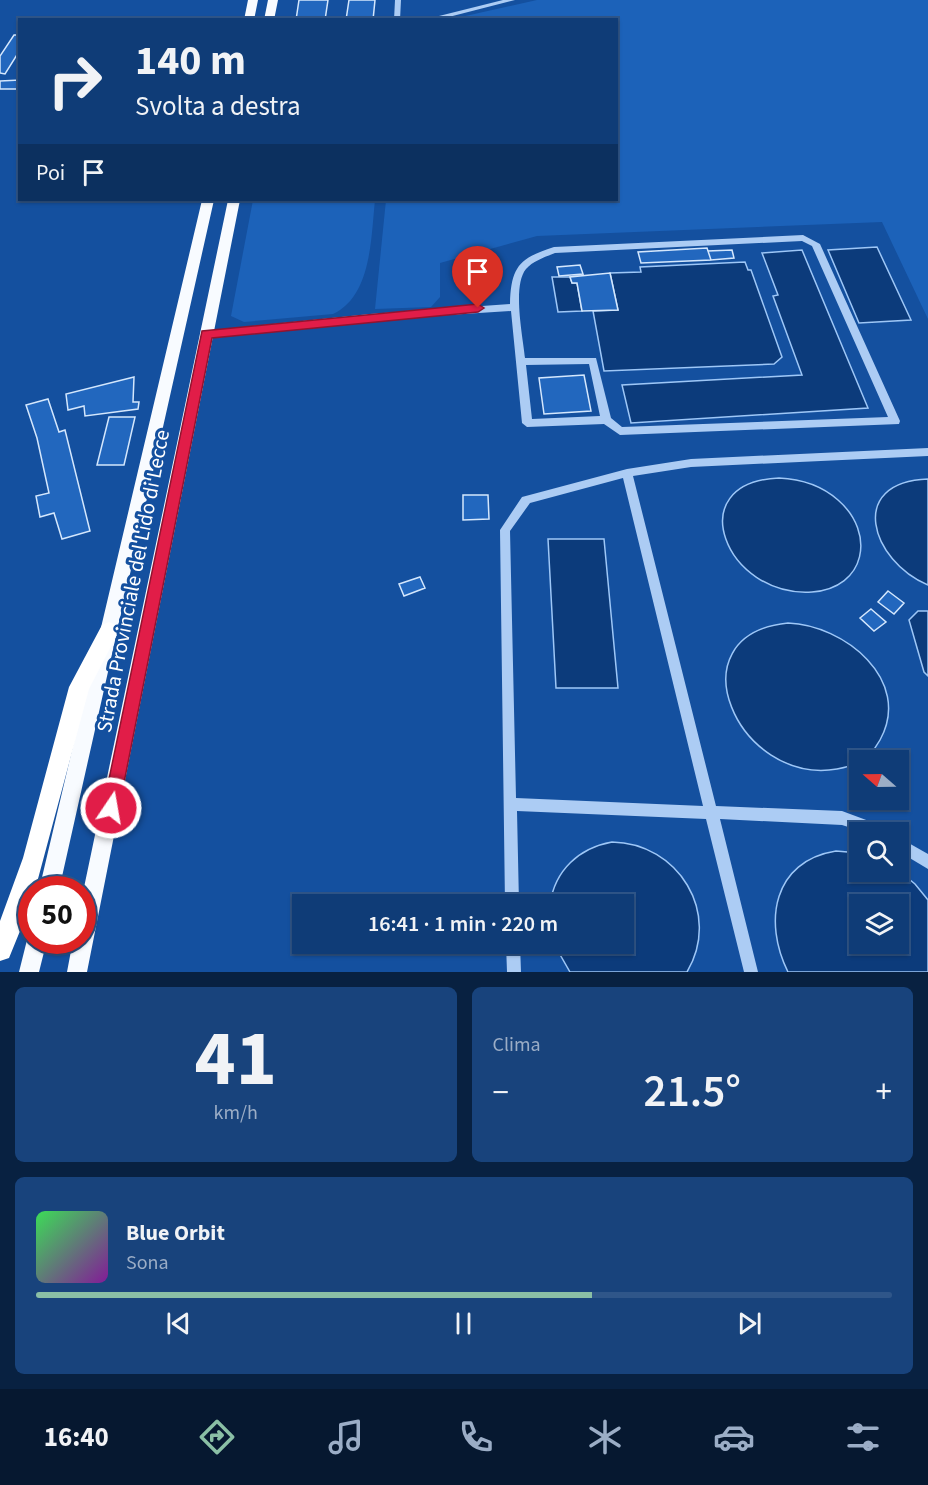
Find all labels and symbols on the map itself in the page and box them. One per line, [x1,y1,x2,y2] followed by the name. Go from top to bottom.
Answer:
[452,246,503,308] pin
[89,427,177,735] street label: Strada Provinciale del Lido di Lecce
[849,750,909,810] north arrow
[79,776,143,840] position arrow
[18,876,96,954] speed limit sign: 50

